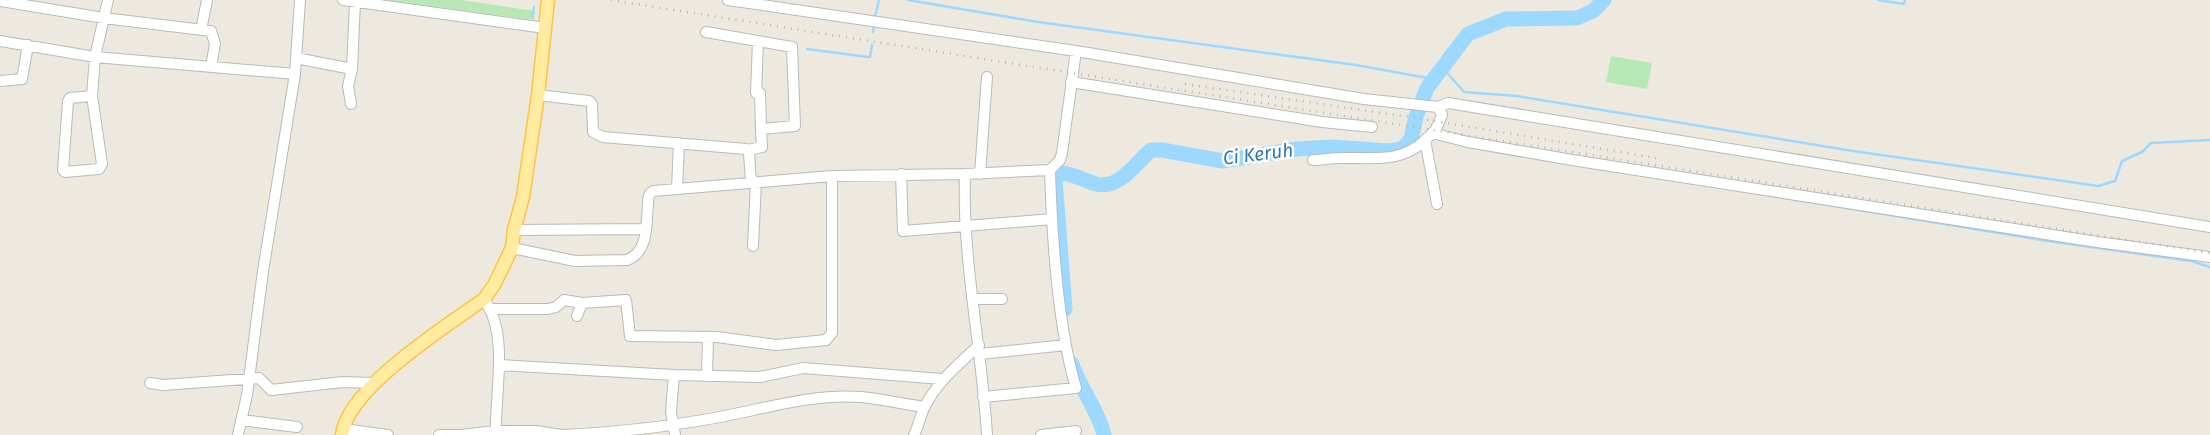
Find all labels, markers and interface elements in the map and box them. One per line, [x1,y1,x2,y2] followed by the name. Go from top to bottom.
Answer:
[1222,138,1294,170] water label: Ci Keruh

